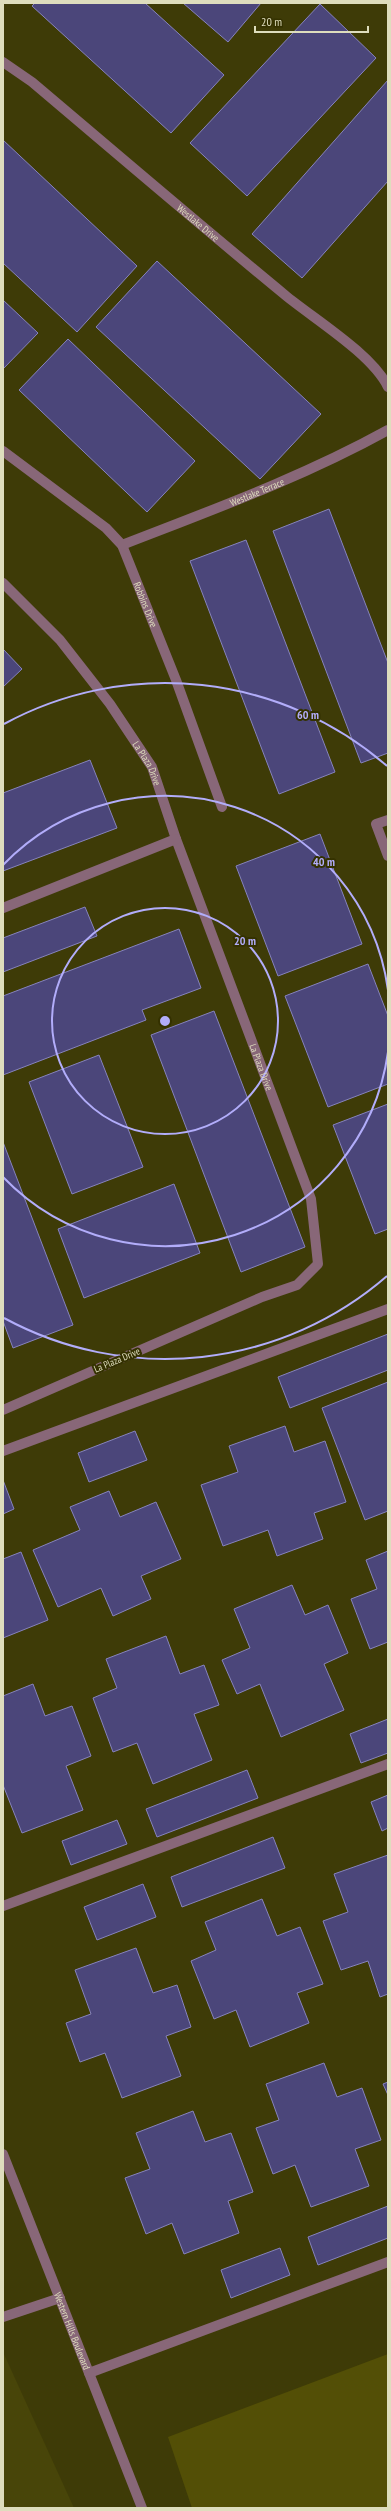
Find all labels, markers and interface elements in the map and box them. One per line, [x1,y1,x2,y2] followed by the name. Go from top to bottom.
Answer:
[255,8,368,34] scale bar
[261,14,282,29] text: 20 m
[174,201,222,244] street label: Westlake Drive
[228,475,286,509] street label: Westlake Terrace
[131,580,161,629] street label: Robbins Drive
[297,707,319,722] text: 60 m
[130,738,164,787] street label: La Plaza Drive
[313,854,335,869] text: 40 m
[234,933,256,948] text: 20 m
[158,1014,172,1028] centre of rings
[247,1042,276,1092] street label: La Plaza Drive
[92,1344,142,1376] street label: La Plaza Drive
[51,2290,94,2372] street label: Western Hills Boulevard

